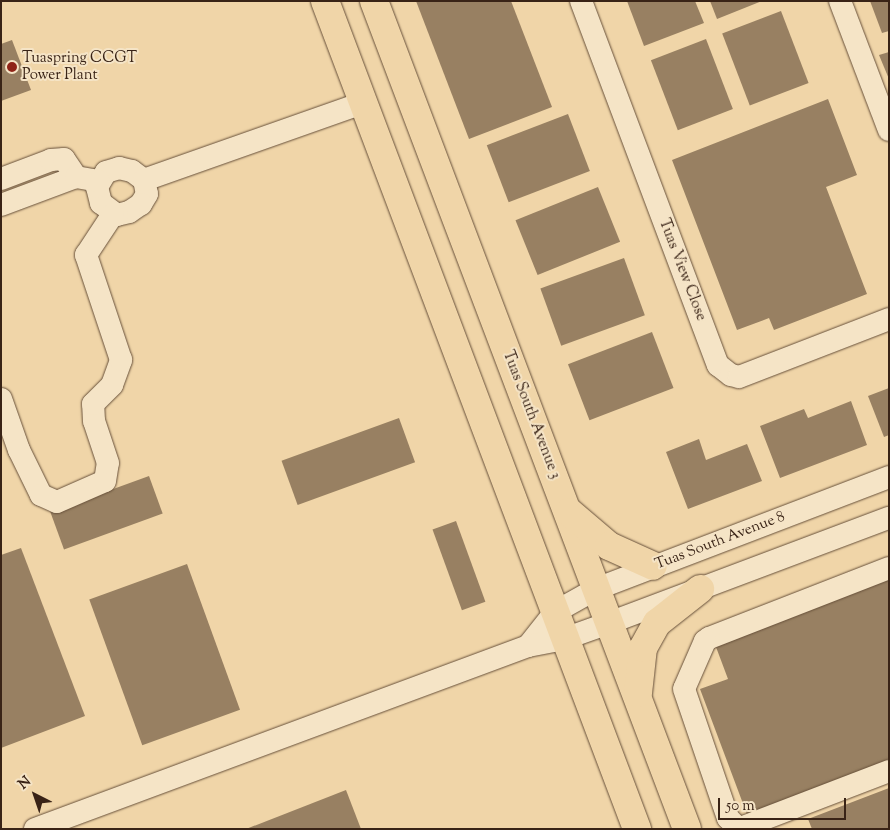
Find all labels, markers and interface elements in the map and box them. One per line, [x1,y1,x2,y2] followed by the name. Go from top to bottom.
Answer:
[22,49,137,84] place label: Tuaspring CCGT Power Plant
[6,61,18,73] marker: Tuaspring CCGT Power Plant
[654,217,710,323] street label: Tuas View Close
[498,348,564,482] street label: Tuas South Avenue 3
[653,508,787,574] street label: Tuas South Avenue 8
[10,770,60,820] north arrow
[14,772,36,795] text: N
[720,788,848,820] scale bar
[726,796,755,817] text: 50 m

